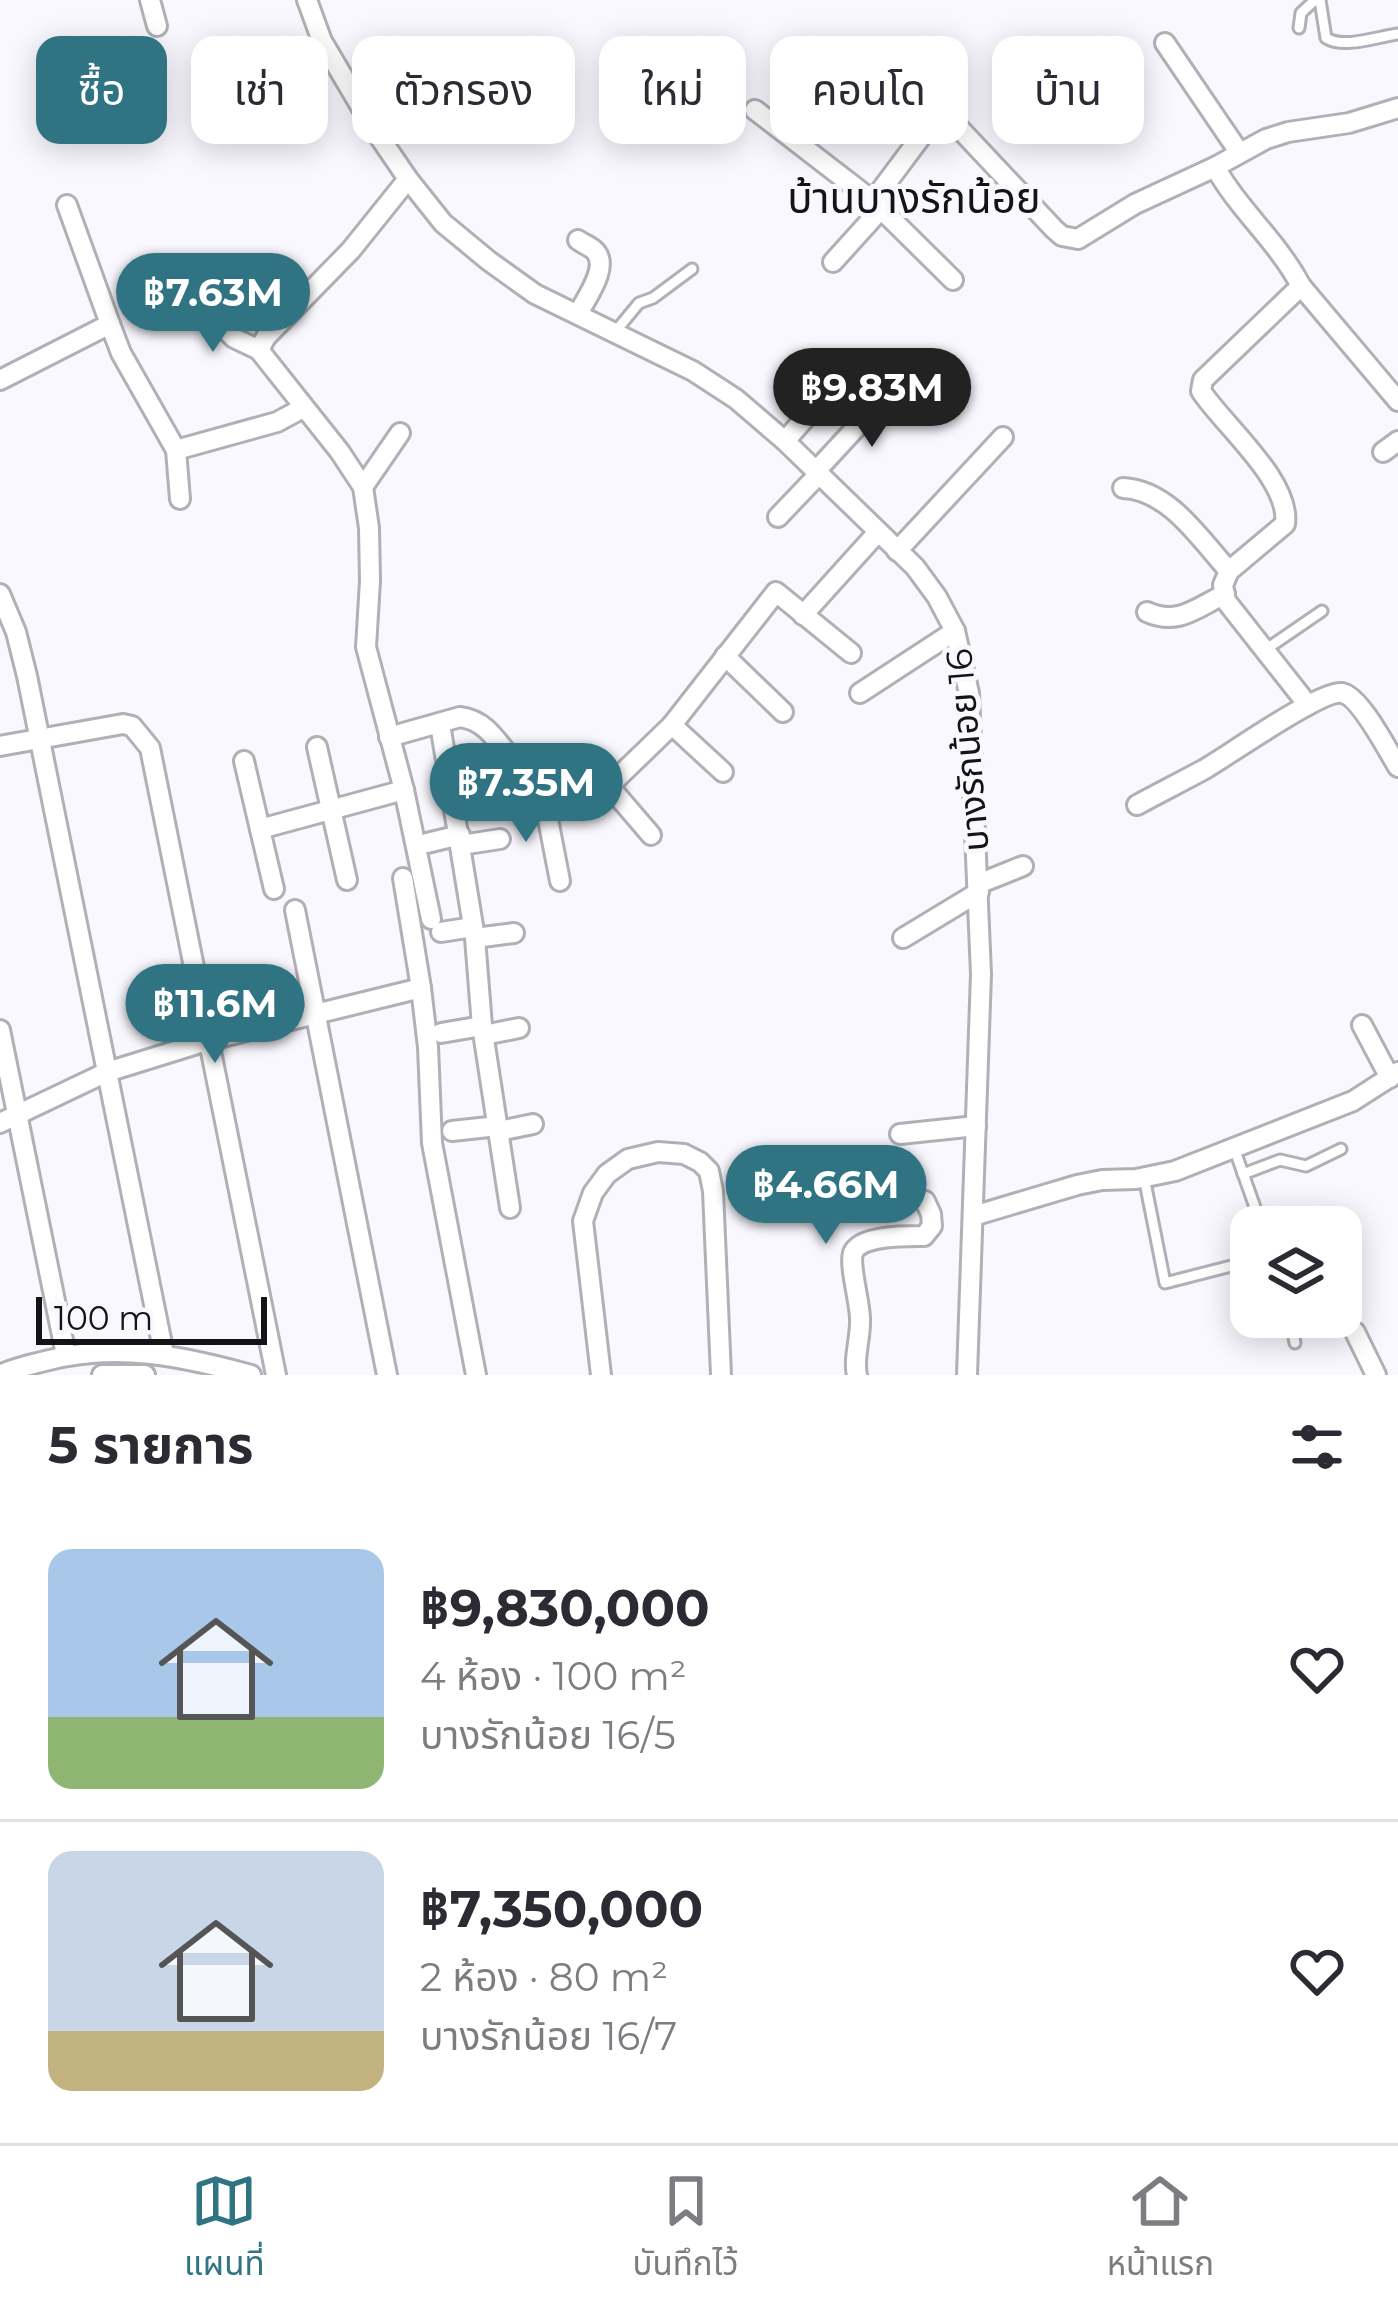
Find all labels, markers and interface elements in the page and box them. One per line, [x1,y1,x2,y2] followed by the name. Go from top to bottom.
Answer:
[36,36,167,144] chip: ซื้อ
[191,36,328,144] chip: เช่า
[352,36,575,144] chip: ตัวกรอง
[599,36,746,144] chip: ใหม่
[770,36,968,144] chip: คอนโด
[992,36,1144,144] chip: บ้าน
[787,172,1041,224] district label: บ้านบางรักน้อย
[115,253,311,355] pin: ฿7.63M
[143,268,283,316] text: ฿7.63M
[774,348,970,450] pin: ฿9.83M
[800,363,944,411] text: ฿9.83M
[936,647,998,853] street label: บางรักน้อย 16
[428,743,624,845] pin: ฿7.35M
[457,758,595,806] text: ฿7.35M
[117,964,313,1066] pin: ฿11.6M
[152,979,278,1027] text: ฿11.6M
[728,1145,924,1247] pin: ฿4.66M
[753,1160,899,1208] text: ฿4.66M
[1230,1206,1362,1338] map controls
[1230,1206,1362,1338] button: layers
[36,1291,267,1344] scale bar
[54,1298,153,1338] text: 100 m
[48,1414,254,1476] text: 5 รายการ
[1284,1414,1350,1480] icon: filters
[420,1577,710,1639] text: ฿9,830,000
[144,1597,288,1741] icon: home
[1284,1636,1350,1702] icon: heart
[420,1652,687,1700] text: 4 ห้อง · 100 m²
[420,1711,676,1759] text: บางรักน้อย 16/5
[420,1878,703,1940] text: ฿7,350,000
[144,1899,288,2043] icon: home
[1284,1938,1350,2004] icon: heart
[420,1953,668,2001] text: 2 ห้อง · 80 m²
[420,2012,677,2060] text: บางรักน้อย 16/7
[184,2168,265,2290] tab: แผนที่
[633,2168,739,2290] tab: บันทึกไว้
[1107,2168,1214,2290] tab: หน้าแรก

